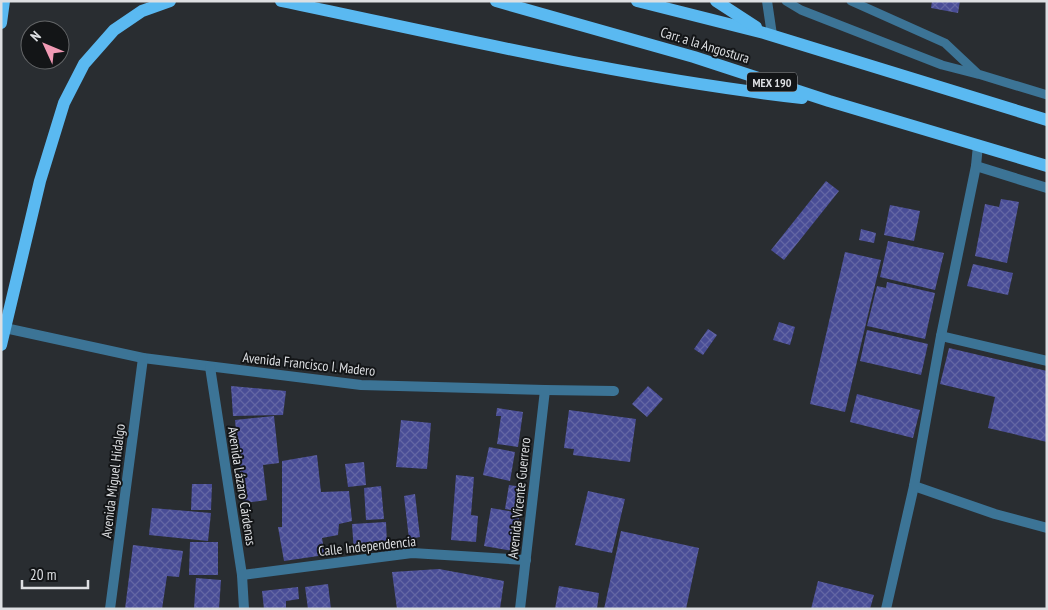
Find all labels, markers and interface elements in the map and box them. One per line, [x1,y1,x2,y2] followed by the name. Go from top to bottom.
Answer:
[20,20,70,70] north arrow
[658,23,752,67] street label: Carr. a la Angostura
[27,27,45,45] text: N
[747,72,797,91] road number: MEX 190
[242,348,376,380] street label: Avenida Francisco I. Madero
[97,423,129,539] street label: Avenida Miguel Hidalgo
[224,425,260,547] street label: Avenida Lázaro Cárdenas
[504,437,534,559] street label: Avenida Vicente Guerrero
[317,532,417,560] street label: Calle Independencia
[22,558,89,590] scale bar
[30,565,56,584] text: 20 m

